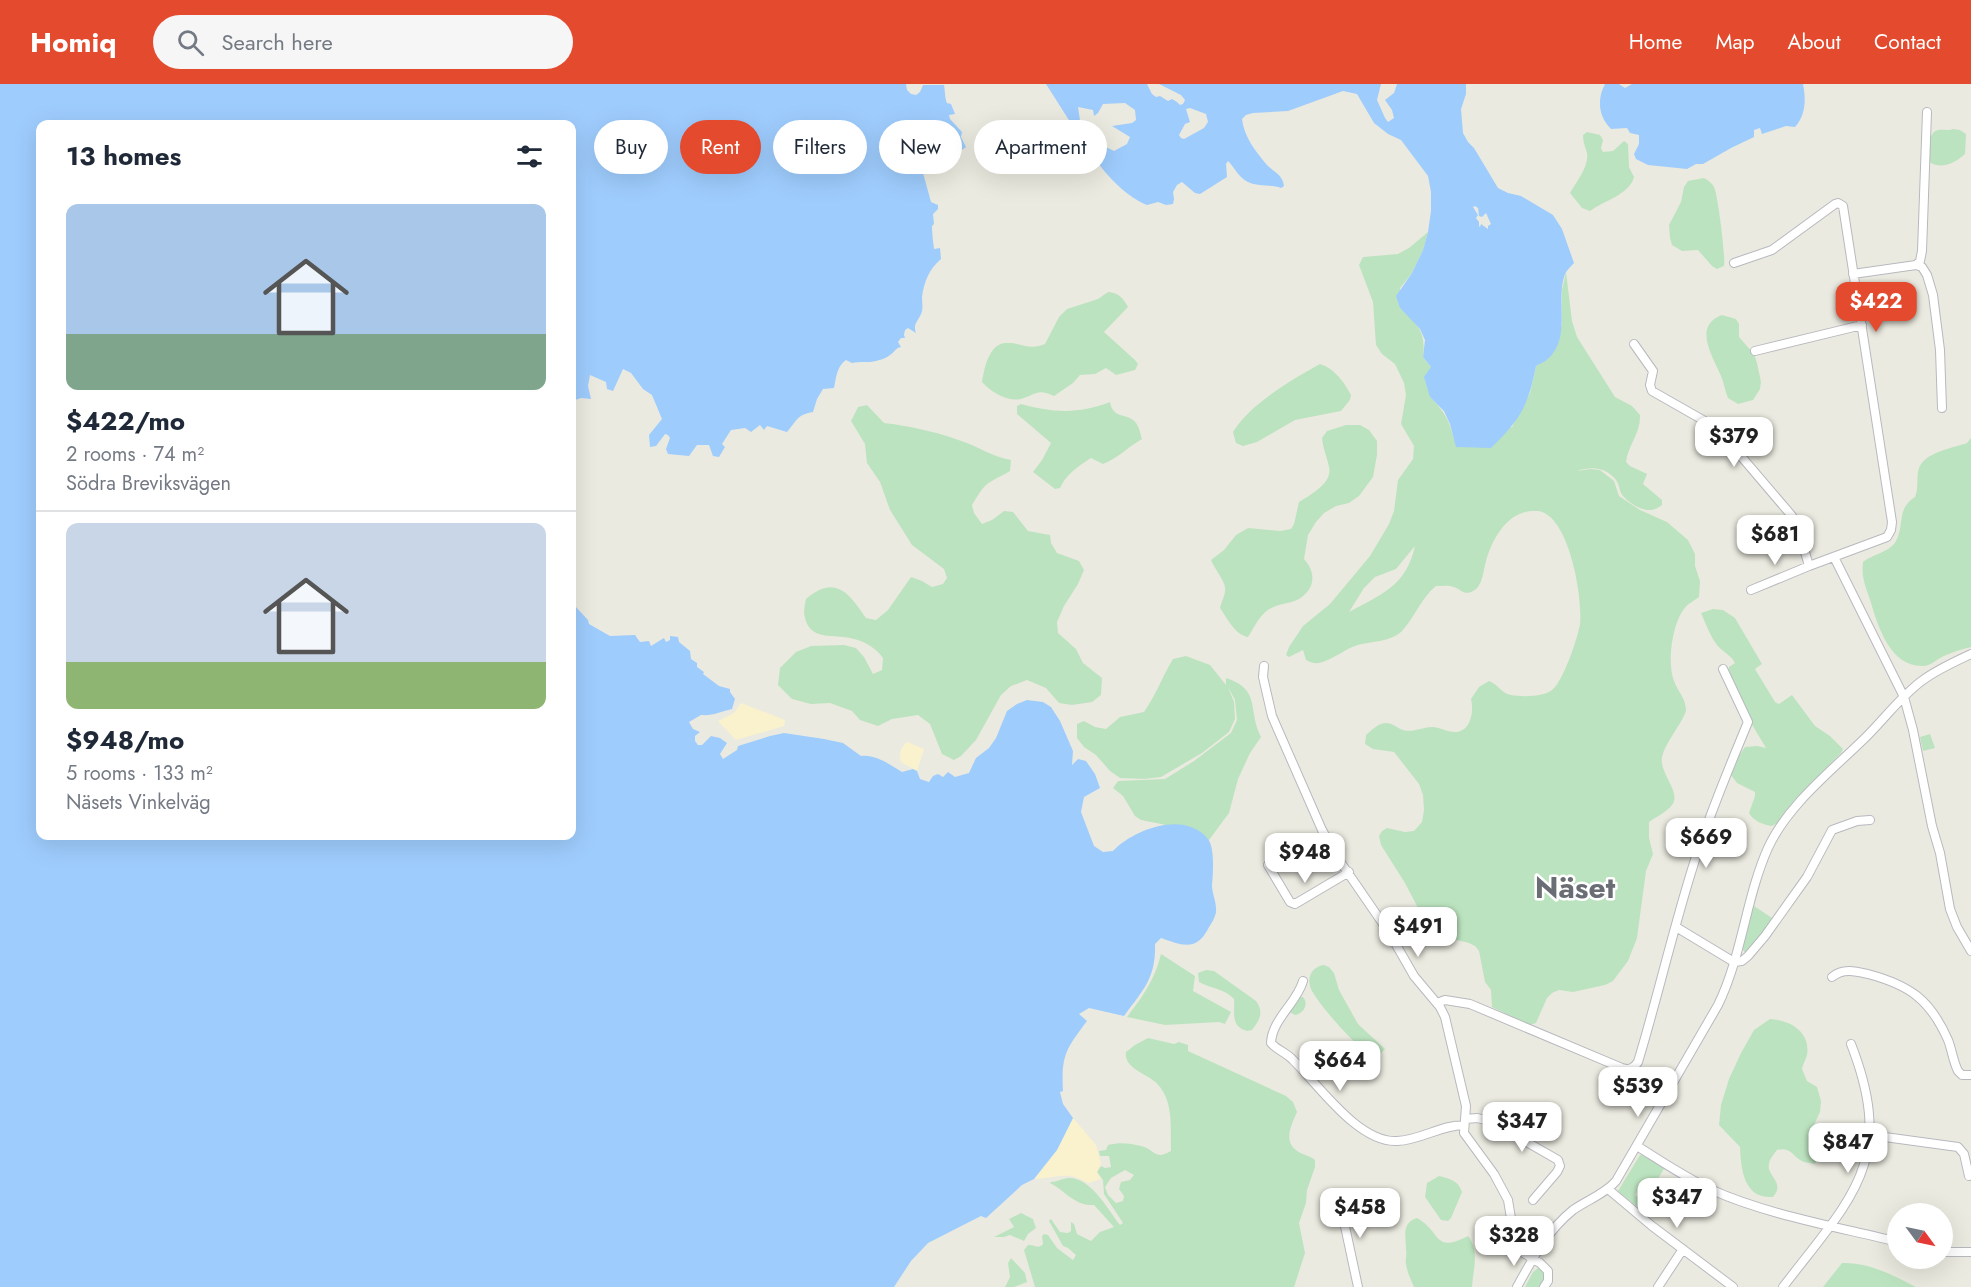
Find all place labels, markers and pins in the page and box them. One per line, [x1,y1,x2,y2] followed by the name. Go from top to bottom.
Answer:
[1840,282,1912,333] pin: $422
[1698,417,1770,468] pin: $379
[1739,515,1811,566] pin: $681
[1670,818,1742,869] pin: $669
[1269,833,1341,884] pin: $948
[1382,907,1454,958] pin: $491
[1304,1041,1376,1092] pin: $664
[1602,1067,1674,1118] pin: $539
[1486,1102,1558,1153] pin: $347
[1812,1123,1884,1174] pin: $847
[1641,1178,1713,1229] pin: $347
[1324,1188,1396,1239] pin: $458
[1478,1216,1550,1267] pin: $328

